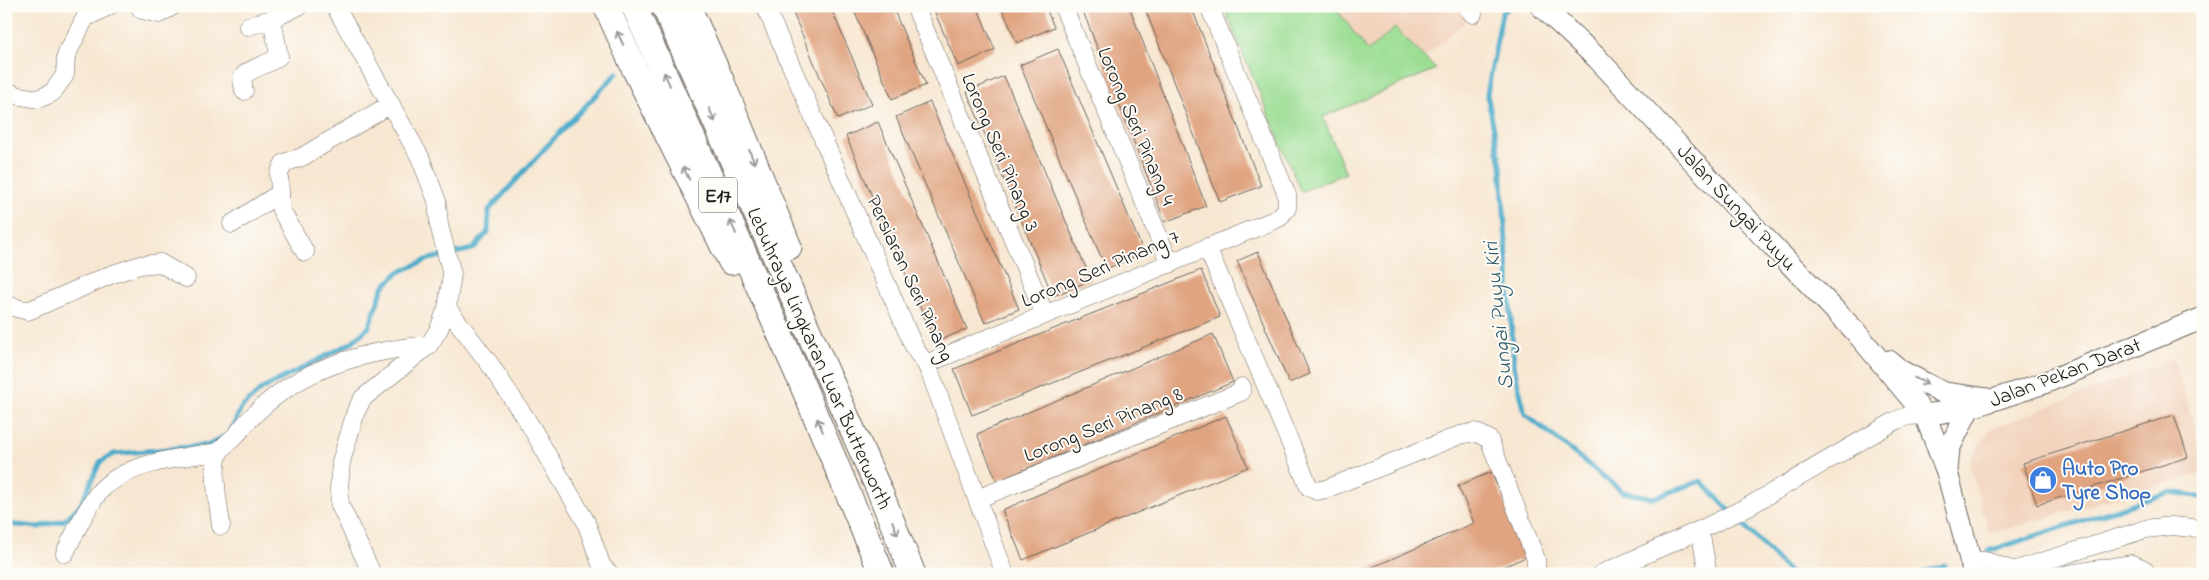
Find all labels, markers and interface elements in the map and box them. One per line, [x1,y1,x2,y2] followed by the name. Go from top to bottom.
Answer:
[615,31,625,46] one-way arrow
[1086,43,1182,212] street label: Lorong Seri Pinang 4
[950,69,1046,238] street label: Lorong Seri Pinang 3
[661,72,671,87] one-way arrow
[708,107,718,122] one-way arrow
[1667,138,1803,280] street label: Jalan Sungai Puyu
[748,149,758,164] one-way arrow
[681,166,690,181] one-way arrow
[699,178,737,212] road number: E17
[856,191,961,368] street label: Persiaran Seri Pinang
[736,203,899,515] street label: Lebuhraya Lingkaran Luar Butterworth
[727,220,737,235] one-way arrow
[1017,223,1186,319] street label: Lorong Seri Pinang 7
[1476,238,1524,391] water label: Sungai Puyu Kiri
[1986,331,2146,417] street label: Jalan Pekan Darat
[1913,377,1928,386] one-way arrow
[1020,380,1189,473] street label: Lorong Seri Pinang 8
[815,418,825,433] one-way arrow
[2062,455,2151,511] place label: Auto Pro Tyre Shop
[2028,465,2058,495] shop icon: Auto Pro Tyre Shop
[891,520,900,535] one-way arrow

